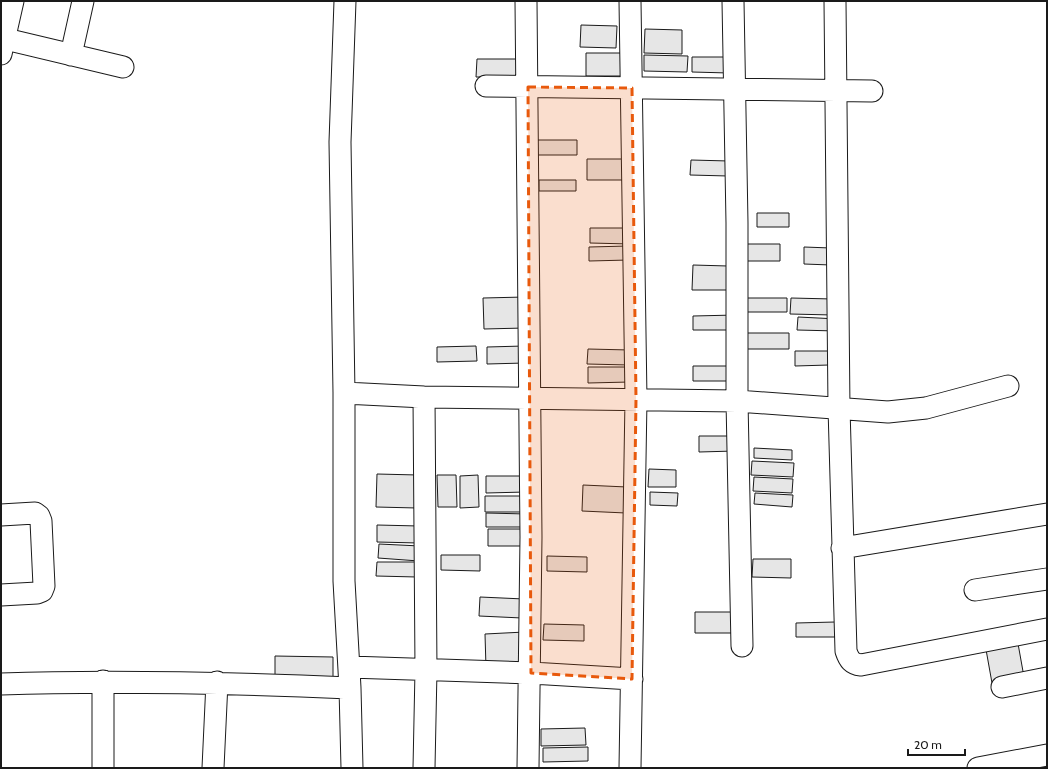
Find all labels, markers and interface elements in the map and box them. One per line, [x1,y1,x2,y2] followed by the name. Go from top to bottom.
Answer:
[908,731,965,757] scale bar
[914,737,942,752] text: 20 m

